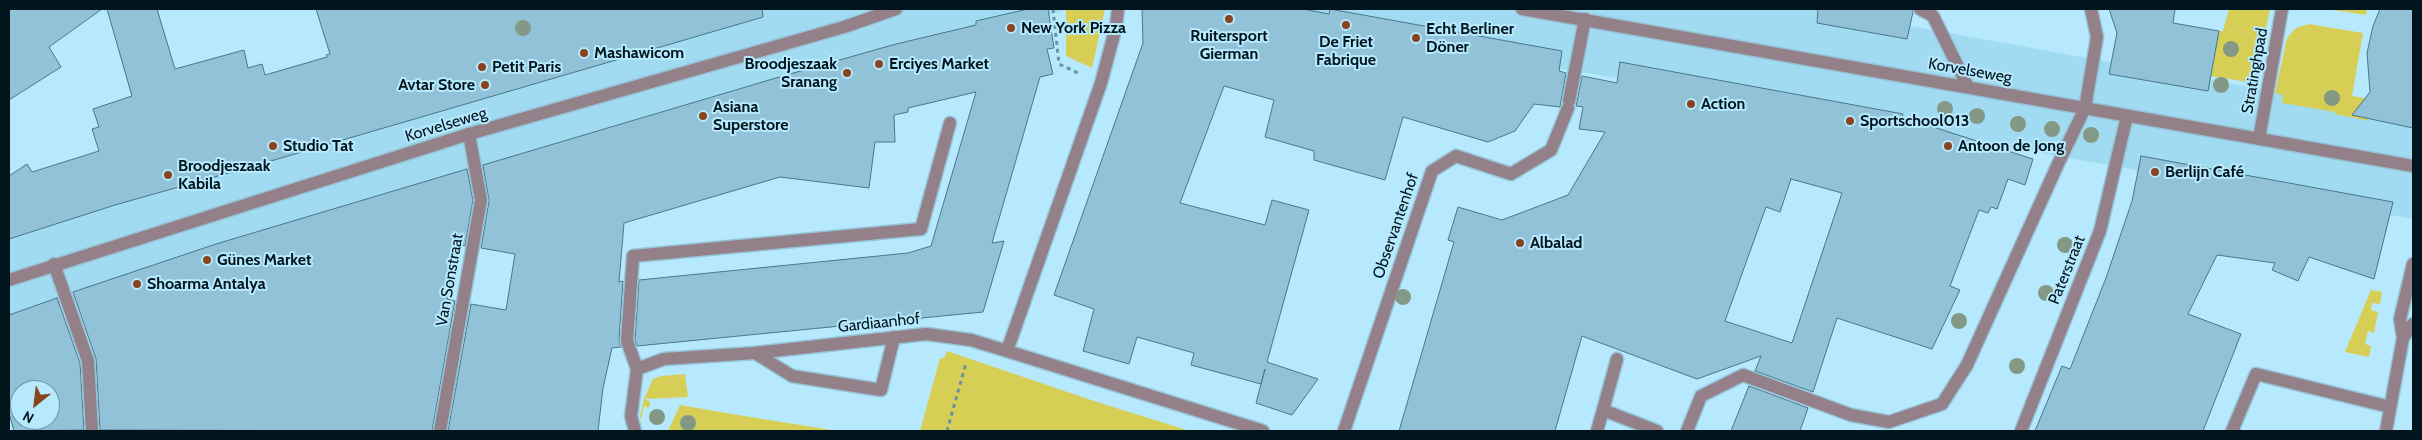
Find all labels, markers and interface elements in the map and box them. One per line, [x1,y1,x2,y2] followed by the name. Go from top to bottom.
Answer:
[1223,13,1235,25] marker: Ruitersport Gierman
[1021,18,1126,38] place label: New York Pizza
[1340,19,1352,31] marker: De Friet Fabrique
[1426,19,1514,57] place label: Echt Berliner Döner
[1005,22,1017,34] marker: New York Pizza
[1190,26,1268,64] place label: Ruitersport Gierman
[2238,27,2272,115] street label: Stratinghpad
[1316,32,1376,70] place label: De Friet Fabrique
[1410,32,1422,44] marker: Echt Berliner Döner
[594,43,684,63] place label: Mashawicom
[578,47,590,59] marker: Mashawicom
[744,54,837,92] place label: Broodjeszaak Sranang
[889,54,989,74] place label: Erciyes Market
[1927,54,2013,88] street label: Korvelseweg
[492,57,561,77] place label: Petit Paris
[873,58,885,70] marker: Erciyes Market
[476,61,488,73] marker: Petit Paris
[841,67,853,79] marker: Broodjeszaak Sranang
[398,75,475,95] place label: Avtar Store
[479,79,491,91] marker: Avtar Store
[1701,94,1745,114] place label: Action
[713,97,788,135] place label: Asiana Superstore
[1685,98,1697,110] marker: Action
[403,103,489,147] street label: Korvelseweg
[697,110,709,122] marker: Asiana Superstore
[1860,111,1969,131] place label: Sportschool013
[1844,115,1856,127] marker: Sportschool013
[283,136,353,156] place label: Studio Tat
[1958,136,2064,156] place label: Antoon de Jong
[267,140,279,152] marker: Studio Tat
[1942,140,1954,152] marker: Antoon de Jong
[178,156,271,194] place label: Broodjeszaak Kabila
[2165,162,2244,182] place label: Berlijn Café
[2149,166,2161,178] marker: Berlijn Café
[162,169,174,181] marker: Broodjeszaak Kabila
[1369,171,1423,281] street label: Observantenhof
[432,232,468,328] street label: Van Sonstraat
[1530,233,1582,253] place label: Albalad
[2045,233,2089,307] street label: Paterstraat
[1514,237,1526,249] marker: Albalad
[217,250,311,270] place label: Günes Market
[201,254,213,266] marker: Günes Market
[147,274,266,294] place label: Shoarma Antalya
[131,278,143,290] marker: Shoarma Antalya
[837,309,921,337] street label: Gardiaanhof
[10,380,60,430] north arrow
[20,407,37,428] text: N

